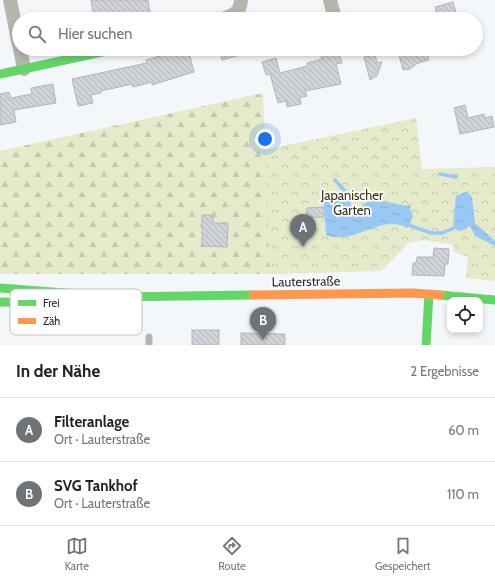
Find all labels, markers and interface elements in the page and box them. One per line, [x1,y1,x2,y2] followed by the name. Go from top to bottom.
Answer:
[12,12,483,56] search box
[26,23,48,45] icon: search
[58,25,133,43] text: Hier suchen
[255,129,275,149] your location
[320,187,384,218] park label: Japanischer Garten
[290,214,316,247] pin: A
[271,272,341,290] street label: Lauterstraße
[10,289,142,335] legend
[43,296,60,310] text: Frei
[447,297,483,333] map controls
[447,297,483,333] button: locate
[250,307,276,340] pin: B
[43,314,60,328] text: Zäh
[16,361,100,381] text: In der Nähe
[410,363,479,379] text: 2 Ergebnisse
[54,413,129,431] text: Filteranlage
[25,422,33,438] text: A
[448,422,479,438] text: 60 m
[54,431,150,447] text: Ort · Lauterstraße
[54,477,138,495] text: SVG Tankhof
[25,486,33,502] text: B
[447,486,479,502] text: 110 m
[54,495,150,511] text: Ort · Lauterstraße
[65,535,89,573] tab: Karte
[218,535,246,573] tab: Route
[375,535,430,573] tab: Gespeichert

